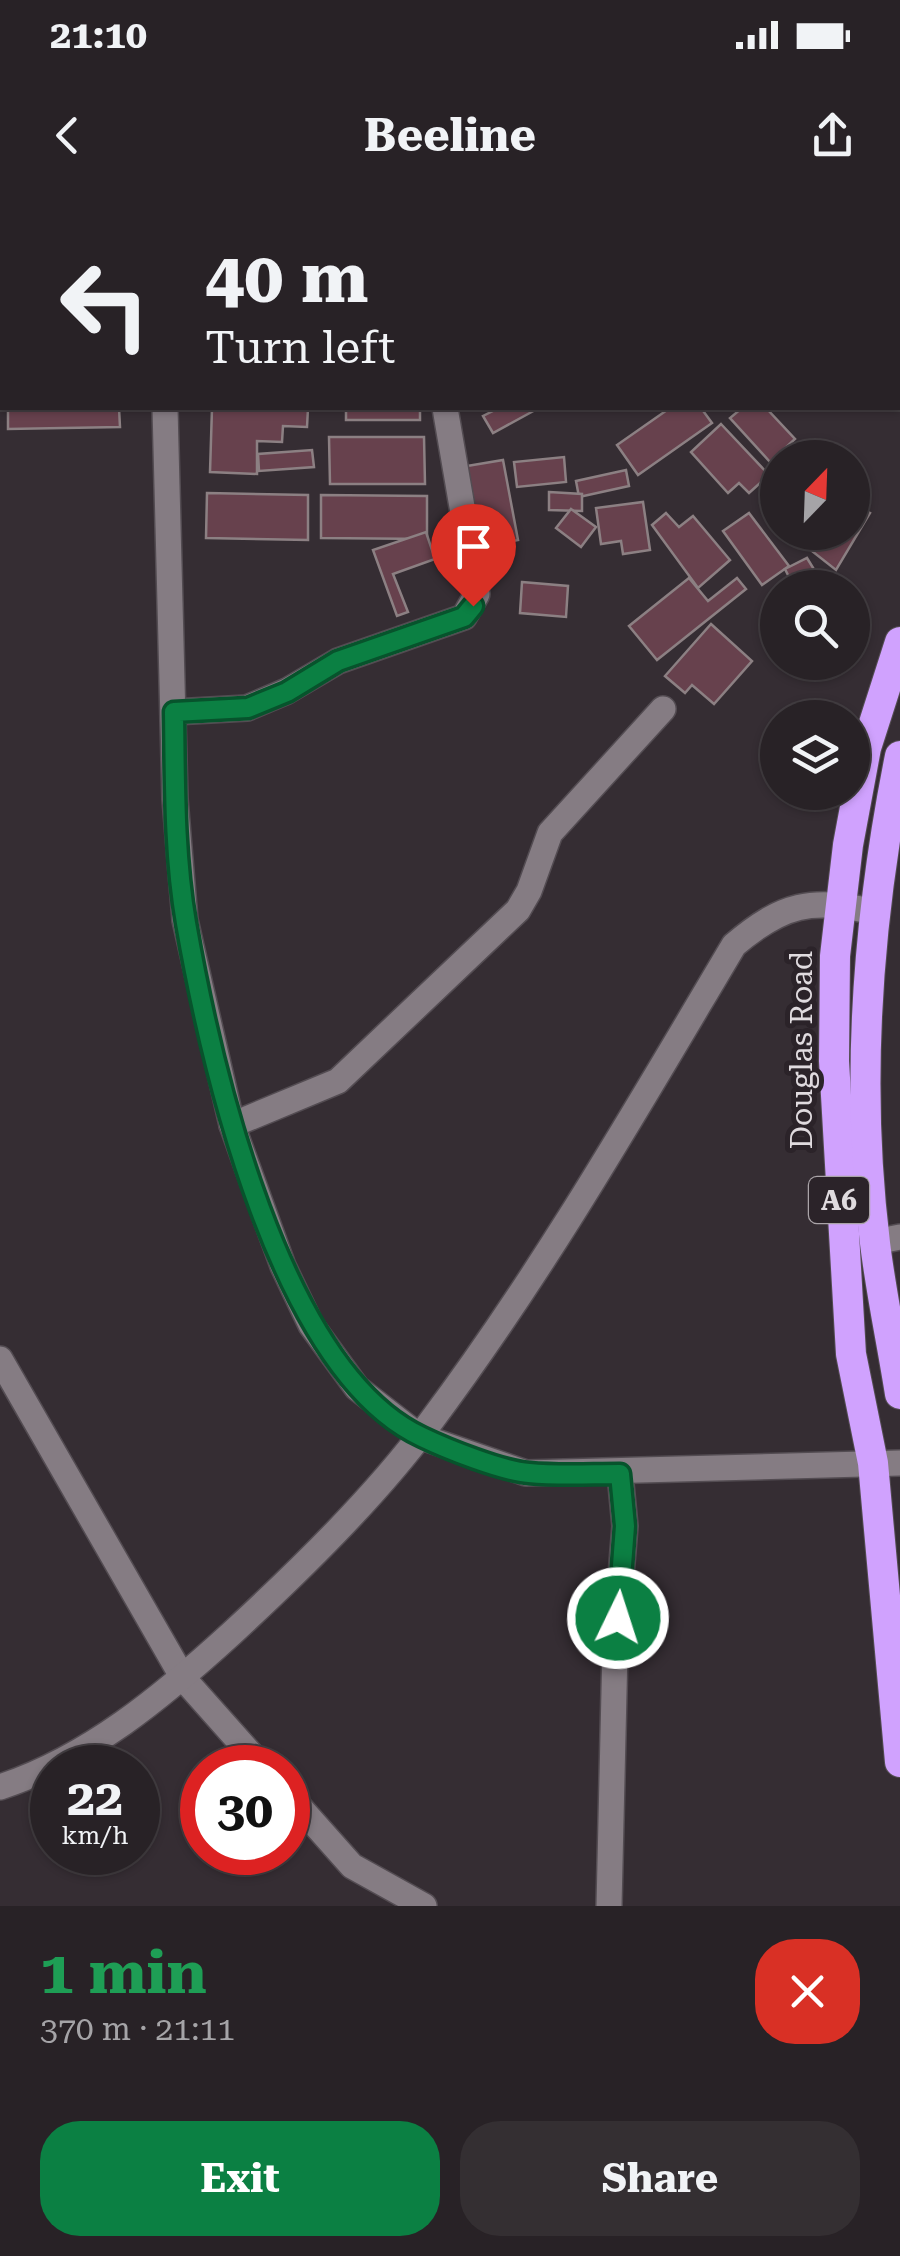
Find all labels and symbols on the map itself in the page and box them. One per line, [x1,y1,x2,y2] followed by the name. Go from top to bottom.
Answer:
[760,440,870,550] north arrow
[431,504,516,607] pin
[784,951,819,1149] street label: Douglas Road
[809,1177,869,1223] road number: A6
[566,1566,670,1670] position arrow
[180,1745,310,1875] speed limit sign: 30

